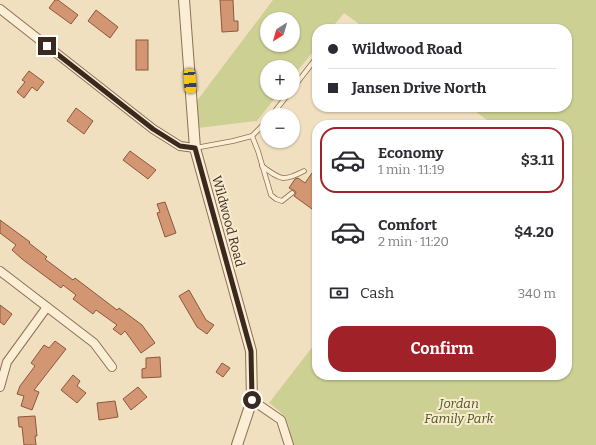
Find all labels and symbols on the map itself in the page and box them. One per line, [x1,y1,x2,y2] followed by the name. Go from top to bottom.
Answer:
[260,12,300,52] north arrow
[38,37,56,55] route end
[183,69,197,93] car
[209,174,248,269] street label: Wildwood Road
[243,391,261,409] route start
[424,396,495,426] park label: Jordan Family Park

